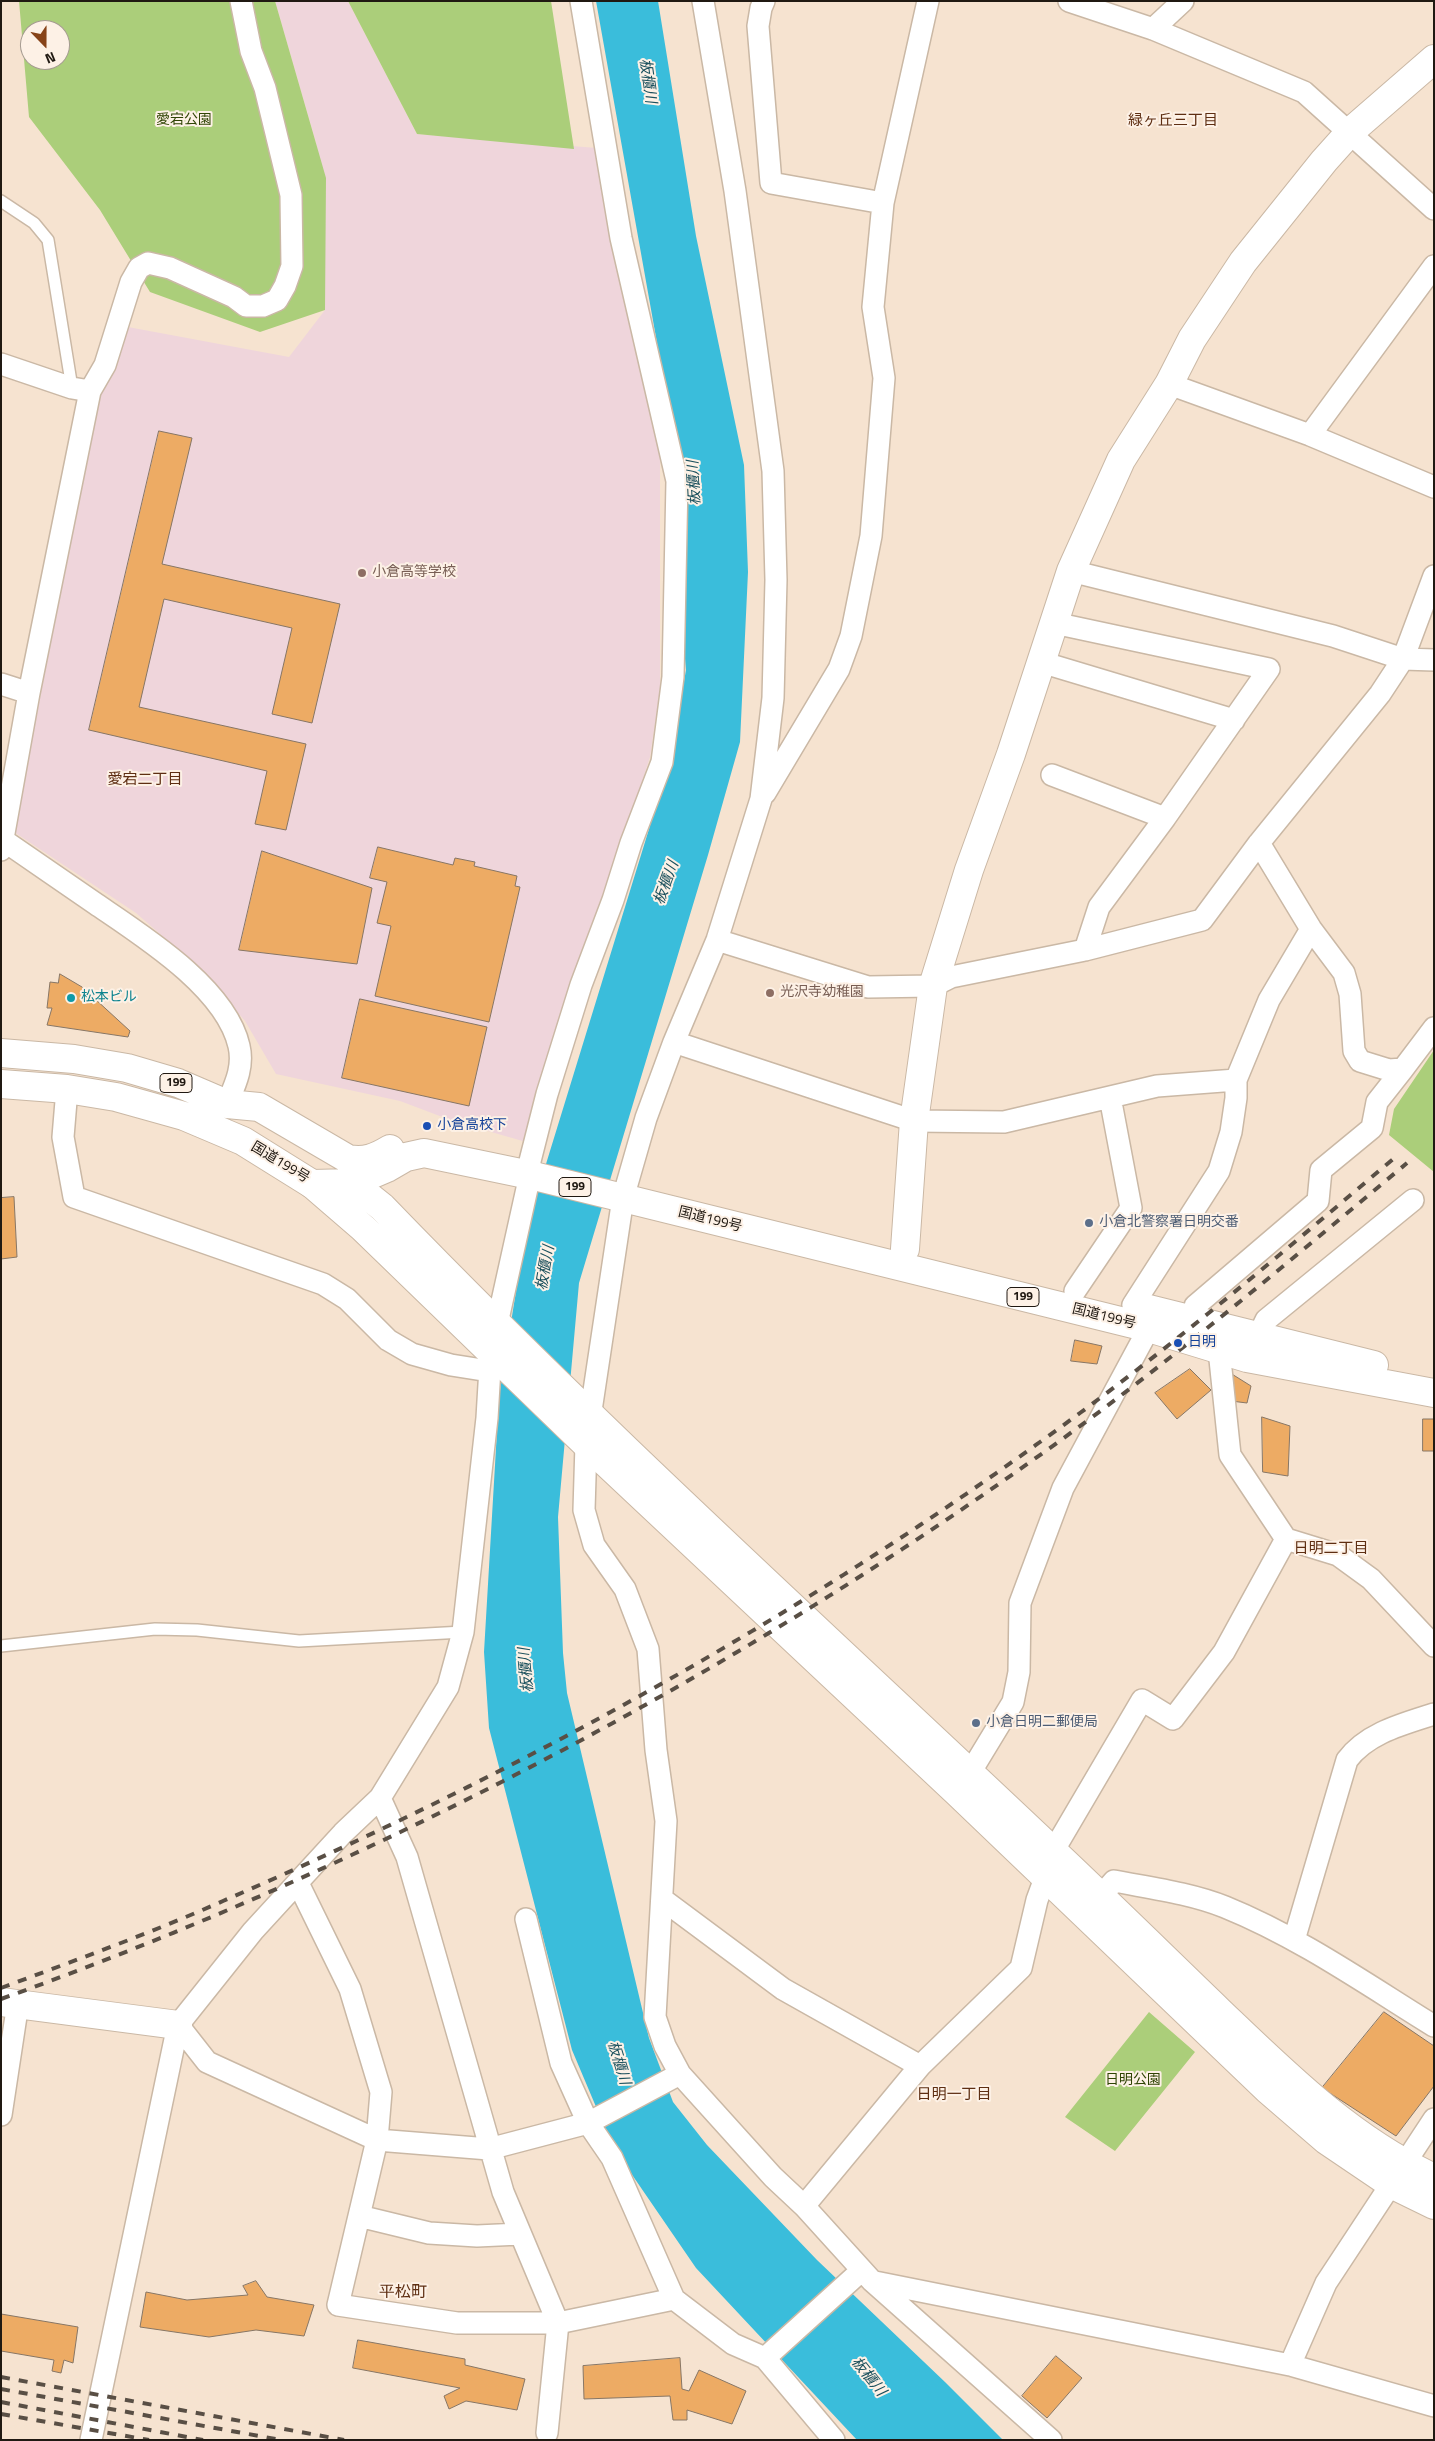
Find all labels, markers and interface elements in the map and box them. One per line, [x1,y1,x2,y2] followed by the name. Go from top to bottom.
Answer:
[20,20,70,70] north arrow
[42,47,59,70] text: N
[635,57,659,105] water label: 板櫃川
[1128,112,1218,130] district label: 緑ヶ丘三丁目
[156,113,212,129] park label: 愛宕公園
[685,460,705,506] water label: 板櫃川
[372,565,456,581] place label: 小倉高等学校
[356,567,368,579] marker: 小倉高等学校
[108,771,182,789] district label: 愛宕二丁目
[651,859,683,907] water label: 板櫃川
[780,985,864,1001] place label: 光沢寺幼稚園
[764,987,776,999] marker: 光沢寺幼稚園
[81,990,137,1006] place label: 松本ビル
[65,992,77,1004] marker: 松本ビル
[160,1074,192,1092] road number: 199
[437,1118,507,1134] place label: 小倉高校下
[421,1120,433,1132] marker: 小倉高校下
[248,1139,312,1187] street label: 国道199号
[559,1178,591,1196] road number: 199
[676,1204,744,1236] street label: 国道199号
[1099,1215,1239,1231] place label: 小倉北警察署日明交番
[1083,1217,1095,1229] marker: 小倉北警察署日明交番
[533,1244,559,1292] water label: 板櫃川
[1007,1288,1039,1306] road number: 199
[1070,1301,1138,1333] street label: 国道199号
[1188,1335,1216,1351] place label: 日明
[1172,1337,1184,1349] marker: 日明
[1294,1540,1368,1558] district label: 日明二丁目
[516,1647,538,1693] water label: 板櫃川
[986,1715,1098,1731] place label: 小倉日明二郵便局
[970,1717,982,1729] marker: 小倉日明二郵便局
[603,2039,633,2087] water label: 板櫃川
[1105,2073,1161,2089] park label: 日明公園
[917,2086,991,2104] district label: 日明一丁目
[379,2283,427,2303] district label: 平松町
[847,2354,889,2400] water label: 板櫃川

